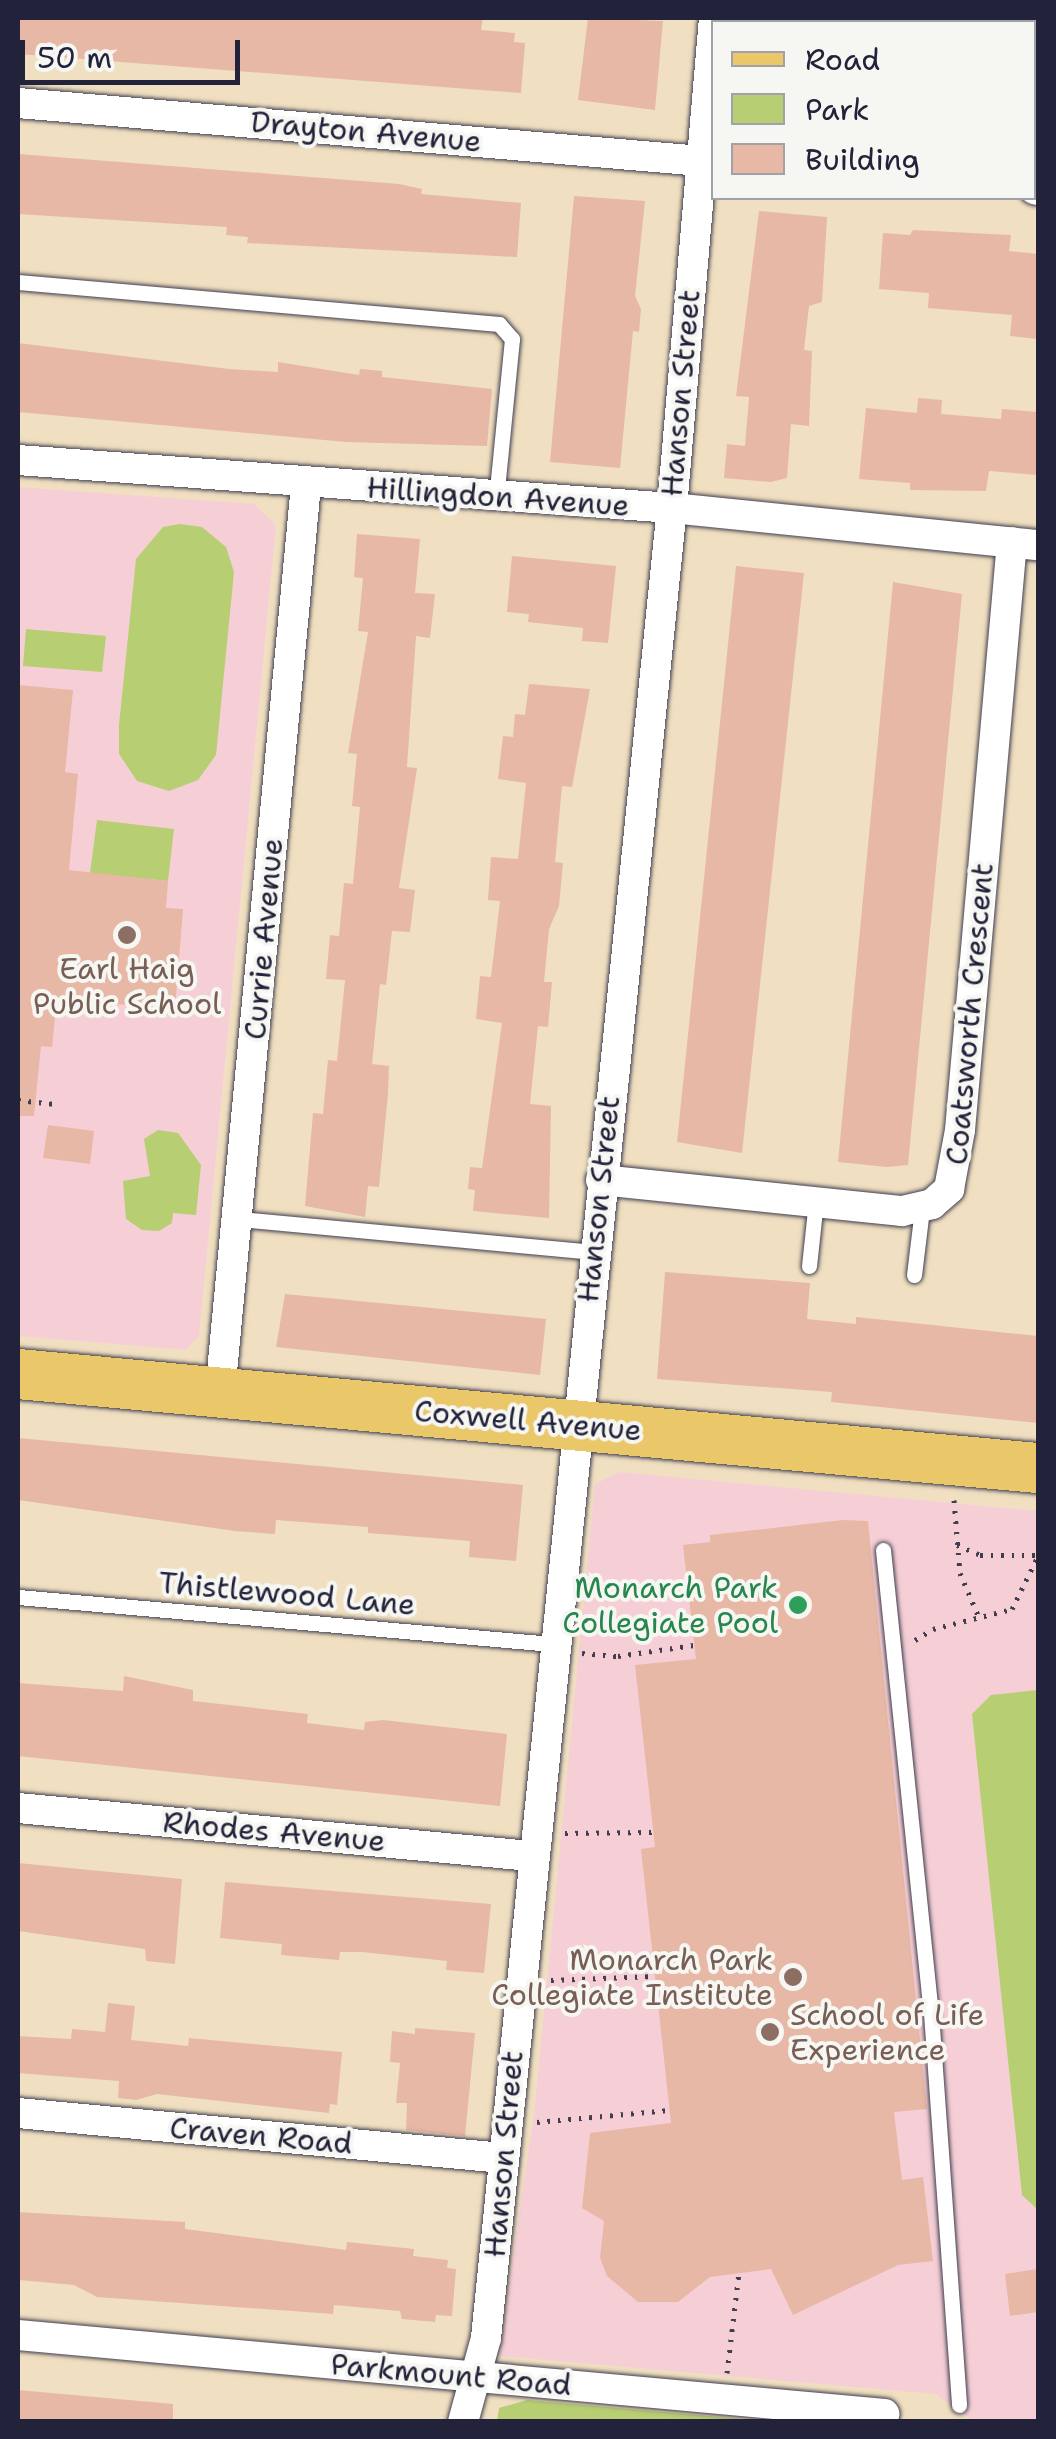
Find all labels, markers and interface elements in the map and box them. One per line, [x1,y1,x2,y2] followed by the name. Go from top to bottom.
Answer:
[25,20,245,82] scale bar
[711,20,1036,200] legend
[37,37,112,78] text: 50 m
[805,39,880,80] text: Road
[805,89,869,130] text: Park
[249,104,483,160] street label: Drayton Avenue
[805,139,920,180] text: Building
[654,288,708,498] street label: Hanson Street
[365,470,631,524] street label: Hillingdon Avenue
[237,837,291,1041] street label: Currie Avenue
[939,861,1001,1167] street label: Coatsworth Crescent
[116,924,138,946] marker: Earl Haig Public School
[33,951,221,1022] place label: Earl Haig Public School
[570,1094,628,1304] street label: Hanson Street
[413,1393,643,1449] street label: Coxwell Avenue
[157,1565,417,1623] street label: Thistlewood Lane
[562,1570,778,1640] place label: Monarch Park Collegiate Pool
[787,1594,809,1616] marker: Monarch Park Collegiate Pool
[161,1804,387,1860] street label: Rhodes Avenue
[491,1942,773,2012] place label: Monarch Park Collegiate Institute
[782,1966,804,1988] marker: Monarch Park Collegiate Institute
[790,1997,984,2068] place label: School of Life Experience
[759,2021,781,2043] marker: School of Life Experience
[477,2049,531,2259] street label: Hanson Street
[168,2110,354,2162] street label: Craven Road
[329,2347,573,2403] street label: Parkmount Road

